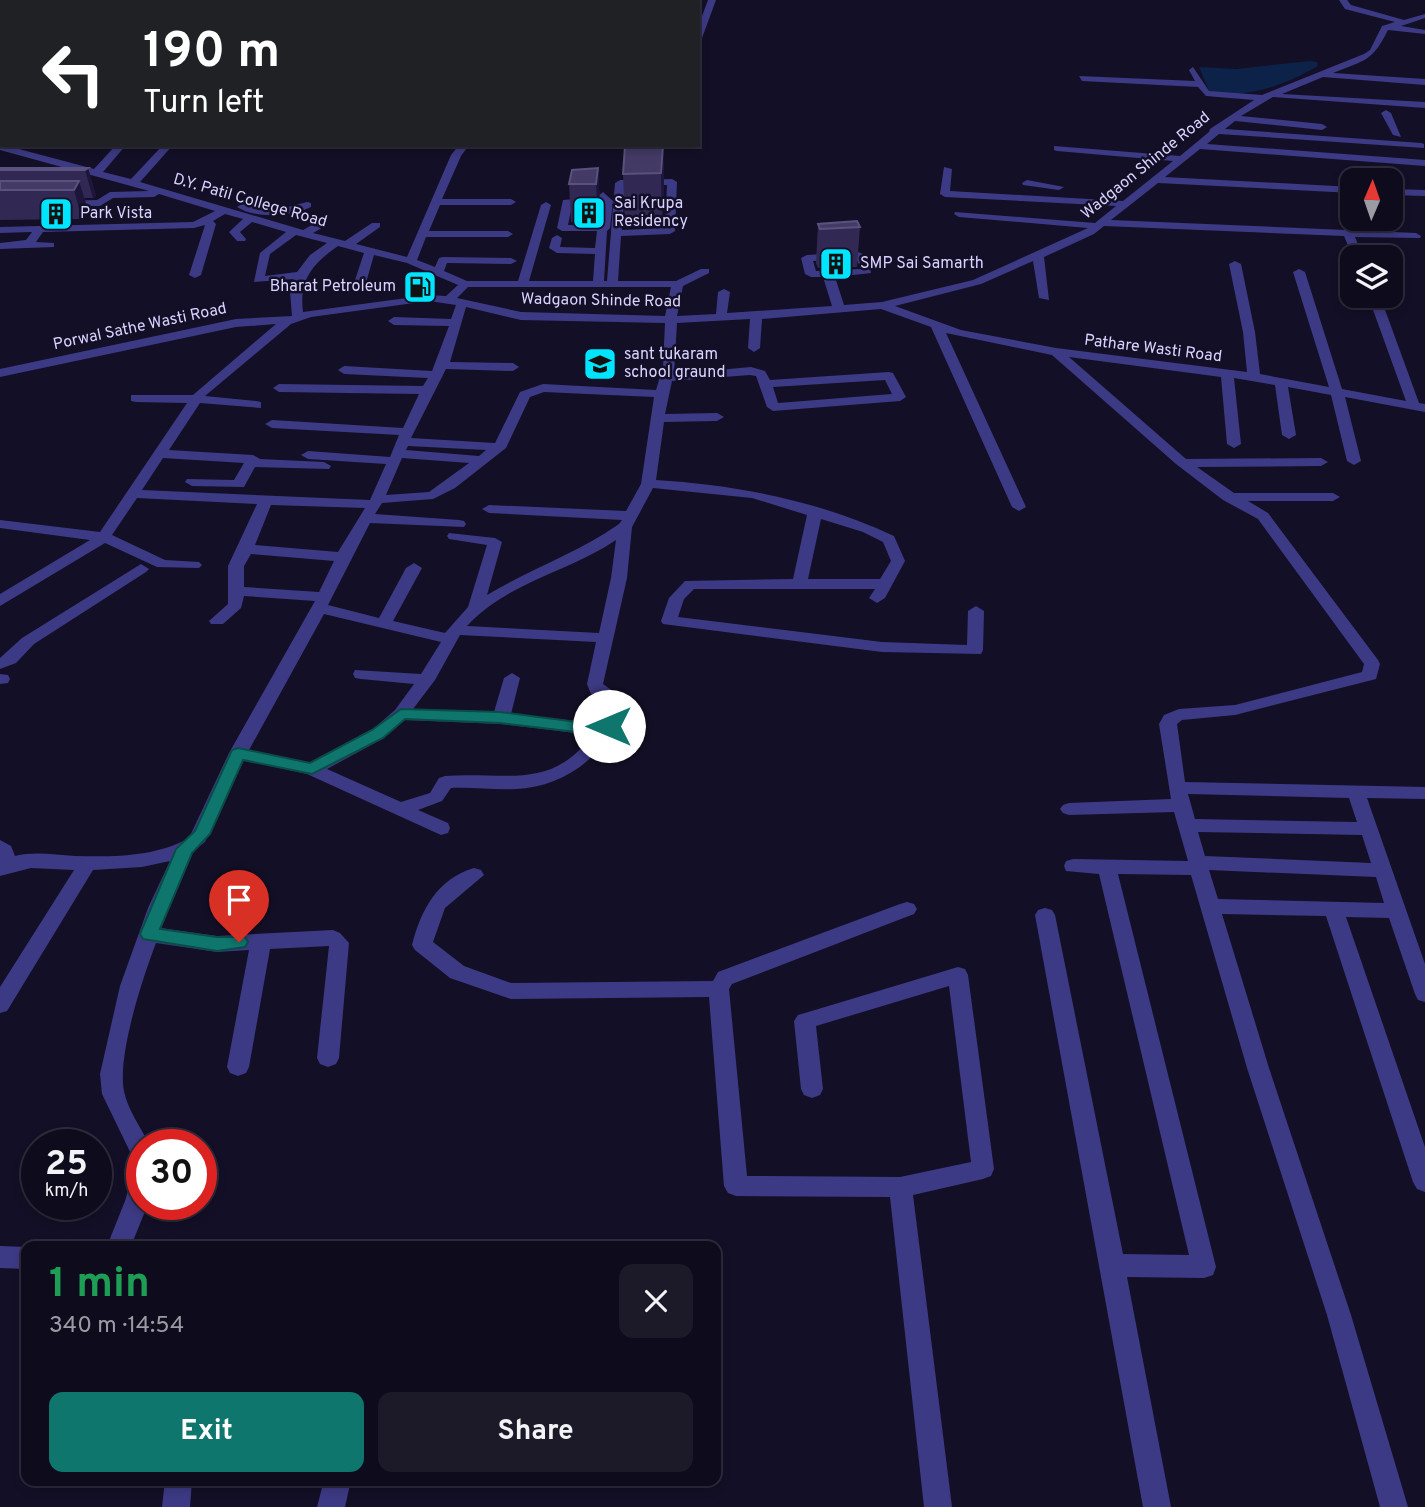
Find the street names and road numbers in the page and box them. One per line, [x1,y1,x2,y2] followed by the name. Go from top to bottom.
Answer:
[1077,108,1215,224] street label: Wadgaon Shinde Road
[171,169,329,233] street label: D.Y. Patil College Road
[521,290,681,312] street label: Wadgaon Shinde Road
[51,299,229,355] street label: Porwal Sathe Wasti Road
[1083,331,1223,367] street label: Pathare Wasti Road

